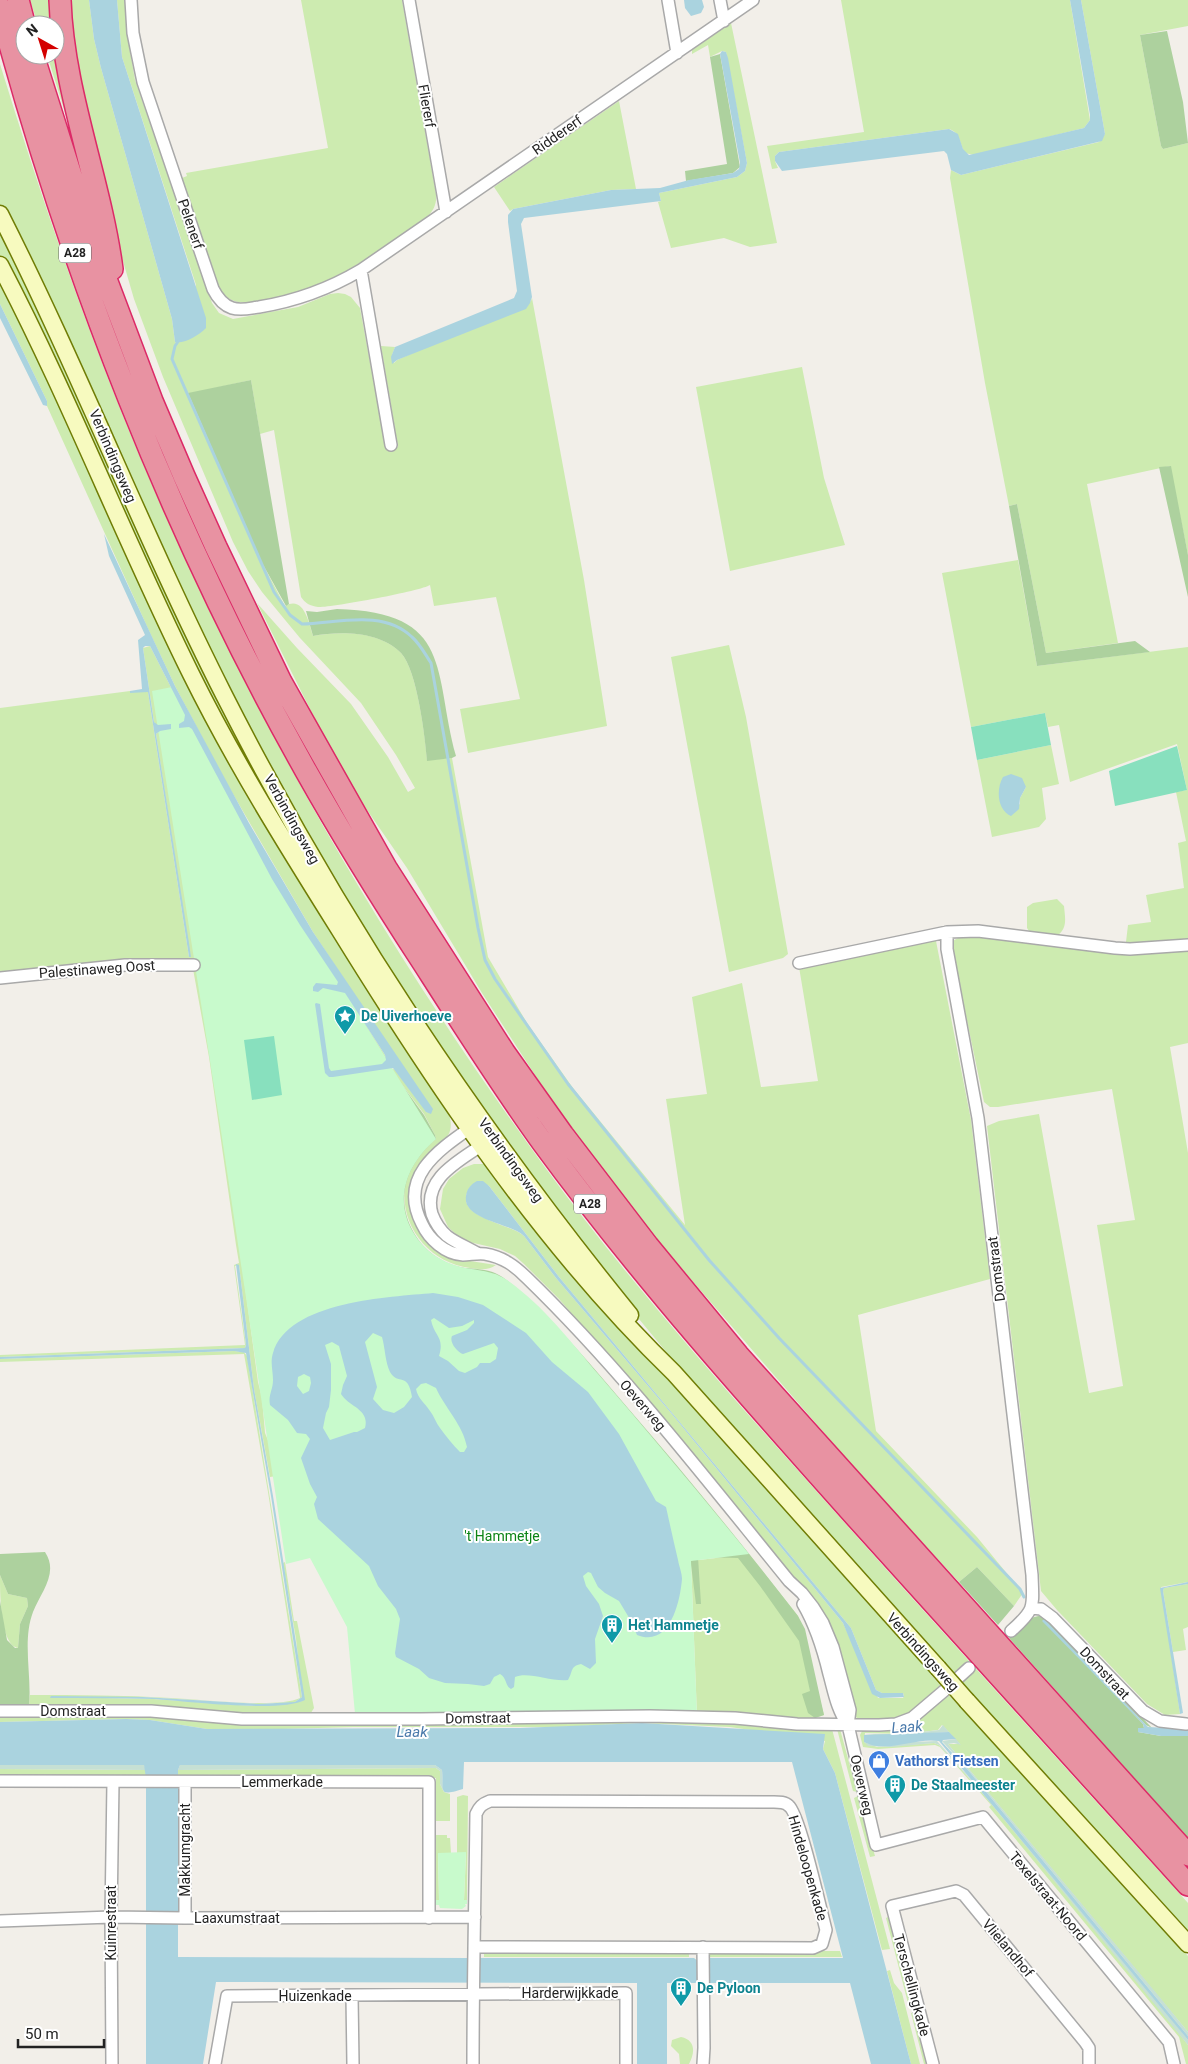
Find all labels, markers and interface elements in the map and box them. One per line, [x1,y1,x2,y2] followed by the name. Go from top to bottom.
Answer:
[15,15,65,65] north arrow
[23,21,41,39] text: N
[415,83,439,129] street label: Fliererf
[529,112,585,158] street label: Riddererf
[175,197,207,251] street label: Pelenerf
[59,244,91,262] road number: A28
[86,407,140,505] street label: Verbindingsweg
[261,772,323,866] street label: Verbindingsweg
[38,957,156,981] street label: Palestinaweg Oost
[333,1004,357,1035] place icon: De Uiverhoeve
[361,1008,452,1024] place label: De Uiverhoeve
[475,1115,547,1205] street label: Verbindingsweg
[574,1194,606,1214] road number: A28
[984,1235,1008,1303] street label: Domstraat
[617,1376,669,1434] street label: Oeverweg
[464,1528,540,1544] park label: 't Hammetje
[884,1610,962,1694] street label: Verbindingsweg
[600,1613,624,1644] building icon: Het Hammetje
[628,1617,719,1633] place label: Het Hammetje
[1077,1644,1133,1703] street label: Domstraat
[40,1703,106,1719] street label: Domstraat
[445,1709,511,1727] street label: Domstraat
[891,1717,924,1737] water label: Laak
[396,1723,428,1741] water label: Laak
[867,1749,891,1780] shop icon: Vathorst Fietsen
[847,1753,877,1817] street label: Oeverweg
[895,1753,999,1769] place label: Vathorst Fietsen
[883,1773,907,1804] building icon: De Staalmeester
[241,1774,323,1790] street label: Lemmerkade
[911,1777,1015,1793] place label: De Staalmeester
[177,1803,193,1897] street label: Makkumgracht
[785,1813,831,1923] street label: Hindeloopenkade
[1006,1848,1090,1944] street label: Texelstraat-Noord
[103,1885,119,1961] street label: Kuinrestraat
[194,1910,280,1926] street label: Laaxumstraat
[979,1916,1037,1980] street label: Vlielandhof
[891,1932,933,2038] street label: Terschellingkade
[669,1976,693,2007] building icon: De Pyloon
[697,1980,761,1996] place label: De Pyloon
[522,1985,618,2001] street label: Harderwijkkade
[278,1988,352,2004] street label: Huizenkade
[18,2016,104,2048] scale bar
[25,2025,59,2043] text: 50 m

